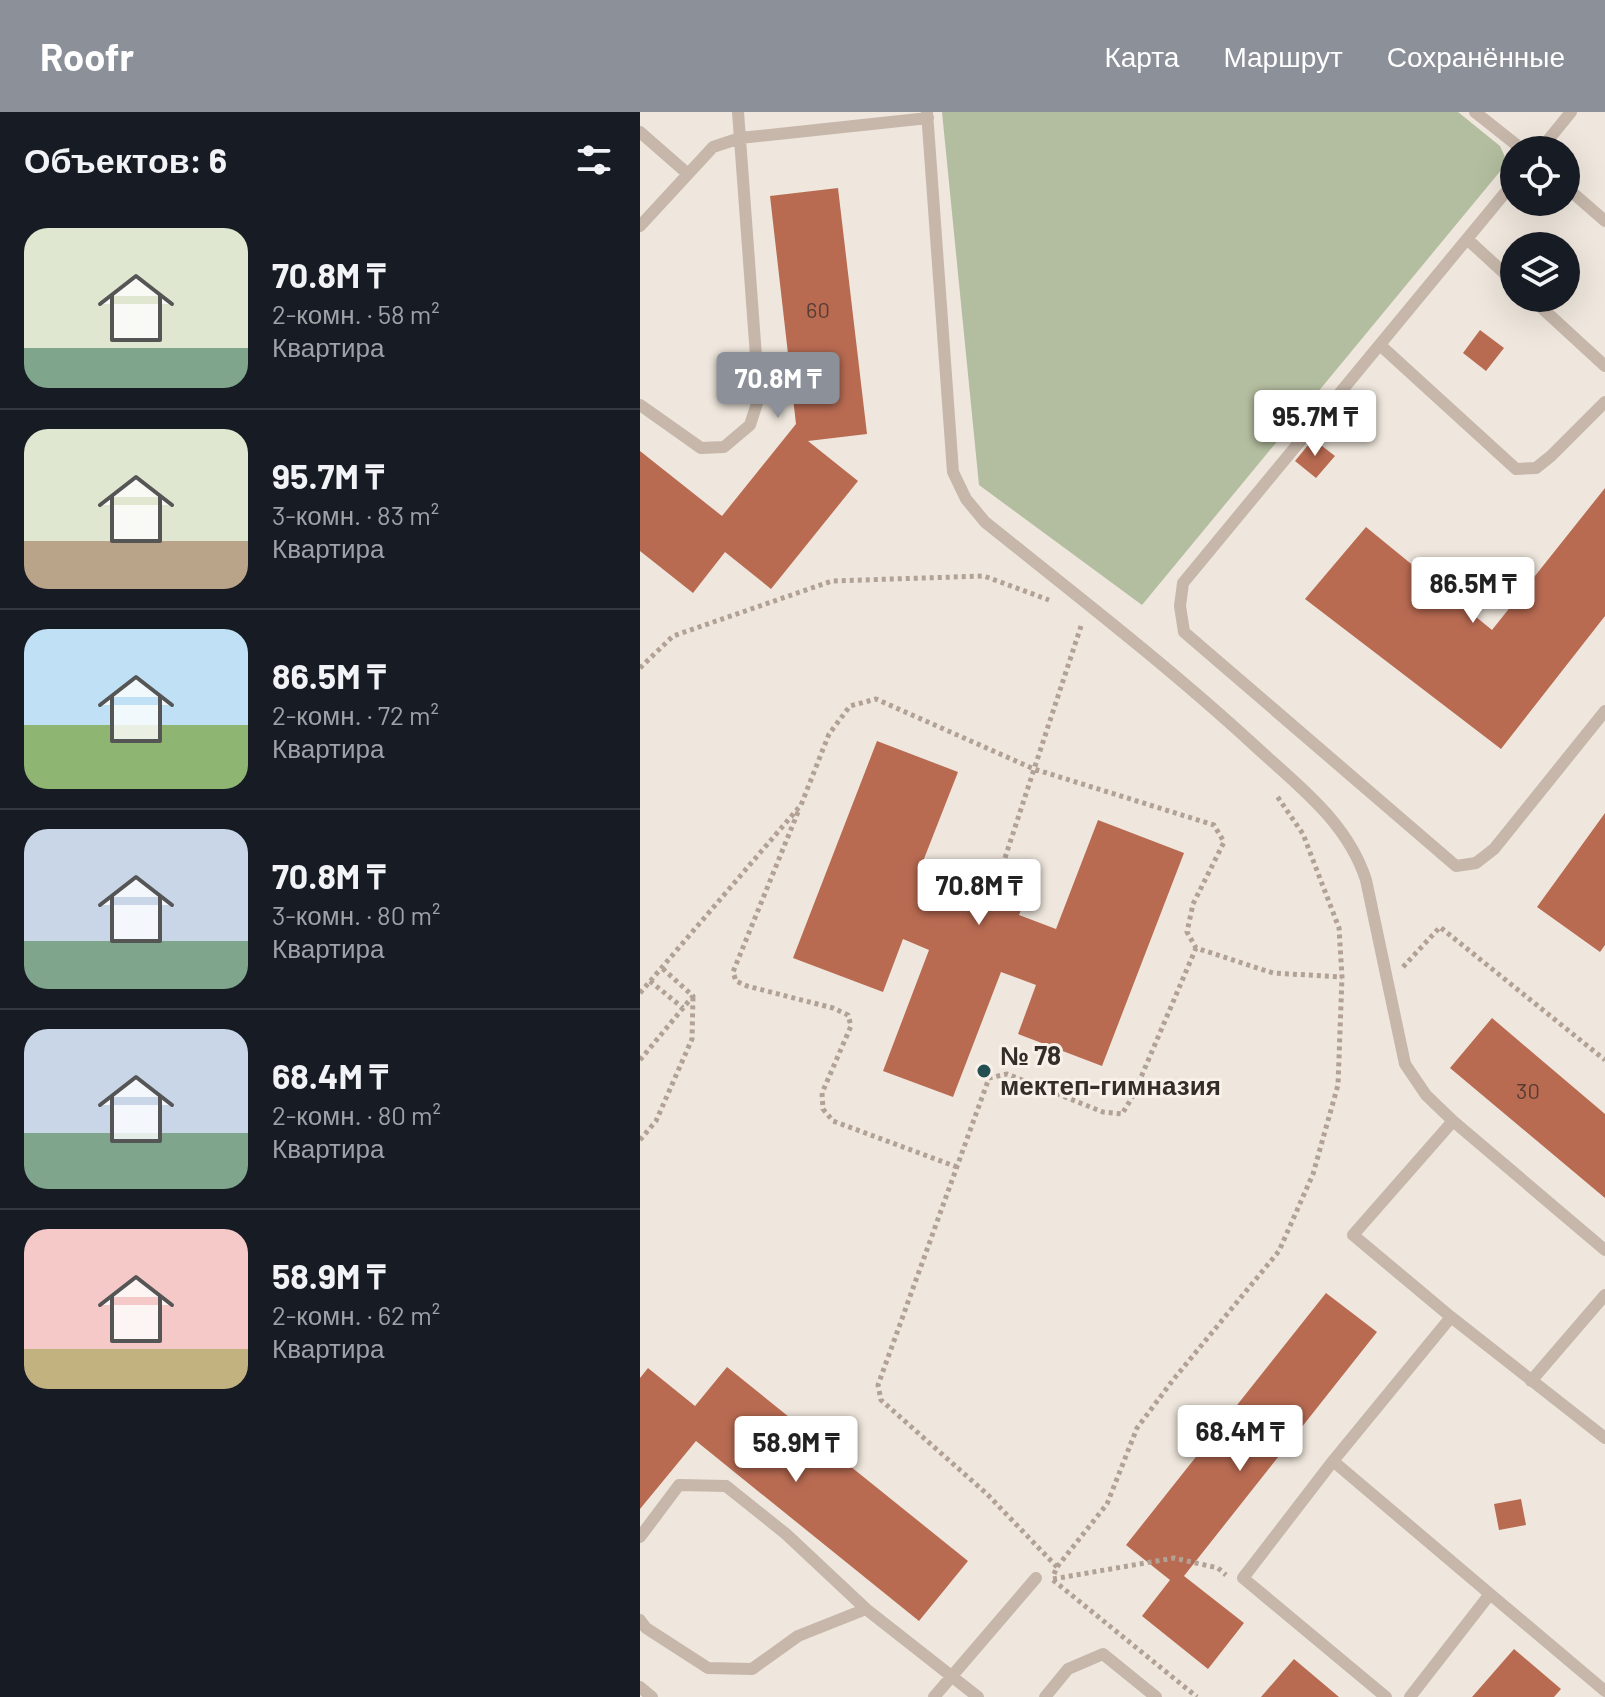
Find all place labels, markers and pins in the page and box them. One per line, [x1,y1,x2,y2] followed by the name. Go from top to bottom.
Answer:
[704,352,852,420] pin: 70.8M ₸
[1241,390,1389,458] pin: 95.7M ₸
[1399,557,1547,625] pin: 86.5M ₸
[905,859,1053,927] pin: 70.8M ₸
[1000,1039,1221,1100] place label: № 78 мектеп-гимназия
[975,1062,993,1080] marker: № 78 мектеп-гимназия
[1166,1405,1314,1473] pin: 68.4M ₸
[722,1416,870,1484] pin: 58.9M ₸

